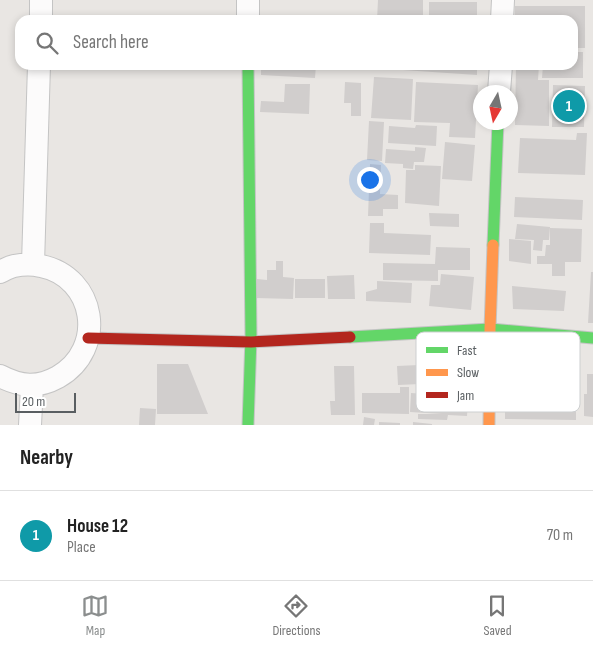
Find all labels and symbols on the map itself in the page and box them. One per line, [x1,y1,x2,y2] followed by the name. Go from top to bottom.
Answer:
[473,85,518,130] north arrow
[553,87,585,125] pin: 1
[357,167,383,193] your location
[416,332,580,412] legend
[457,342,477,359] text: Fast
[457,364,479,381] text: Slow
[456,387,474,404] text: Jam
[15,390,76,413] scale bar

